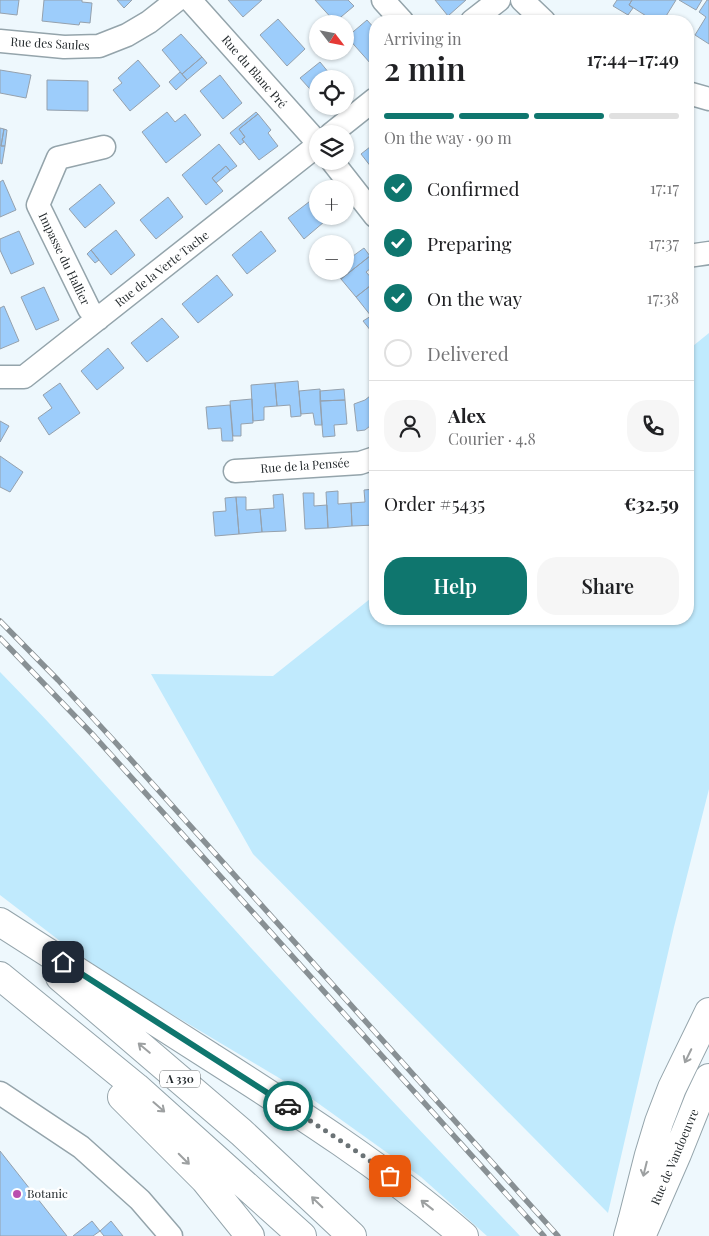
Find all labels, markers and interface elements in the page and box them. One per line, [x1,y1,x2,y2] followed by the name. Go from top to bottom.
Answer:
[309,15,354,60] north arrow
[309,15,354,280] map controls
[384,28,462,49] text: Arriving in
[219,31,291,111] street label: Rue du Blanc Pré
[10,33,90,53] street label: Rue des Saules
[586,45,679,71] text: 17:44–17:49
[384,46,466,89] text: 2 min
[309,70,354,115] button: locate
[309,125,354,170] button: layers
[384,127,512,148] text: On the way · 90 m
[384,174,412,202] icon: check
[427,175,520,201] text: Confirmed
[650,177,679,198] text: 17:17
[309,180,354,225] button: +
[36,210,95,308] street label: Impasse du Hallier
[111,227,212,310] street label: Rue de la Verte Tache
[384,229,412,257] icon: check
[427,230,512,256] text: Preparing
[649,232,679,253] text: 17:37
[309,235,354,280] button: −
[384,284,412,312] icon: check
[427,285,522,311] text: On the way
[647,287,679,308] text: 17:38
[427,340,509,366] text: Delivered
[384,400,436,452] button: person
[627,400,679,452] button: phone
[448,402,486,428] text: Alex
[448,428,536,449] text: Courier · 4.8
[260,454,350,476] street label: Rue de la Pensée
[384,490,485,516] text: Order #5435
[624,490,679,516] text: €32.59
[384,557,527,615] button: Help
[537,557,679,615] button: Share
[42,941,84,983] pin
[49,948,77,976] icon: home
[137,1042,150,1054] one-way arrow
[683,1048,692,1063] one-way arrow
[160,1070,200,1088] road number: A 330
[263,1081,313,1131] courier
[274,1092,302,1120] icon: car
[153,1101,166,1113] one-way arrow
[647,1106,702,1207] street label: Rue de Vandoeuvre
[178,1153,190,1165] one-way arrow
[369,1155,411,1197] pin
[640,1160,649,1176] one-way arrow
[376,1162,404,1190] icon: bag
[27,1185,68,1201] place label: Botanic
[11,1188,23,1200] marker: Botanic
[311,1196,324,1208] one-way arrow
[421,1199,434,1210] one-way arrow

